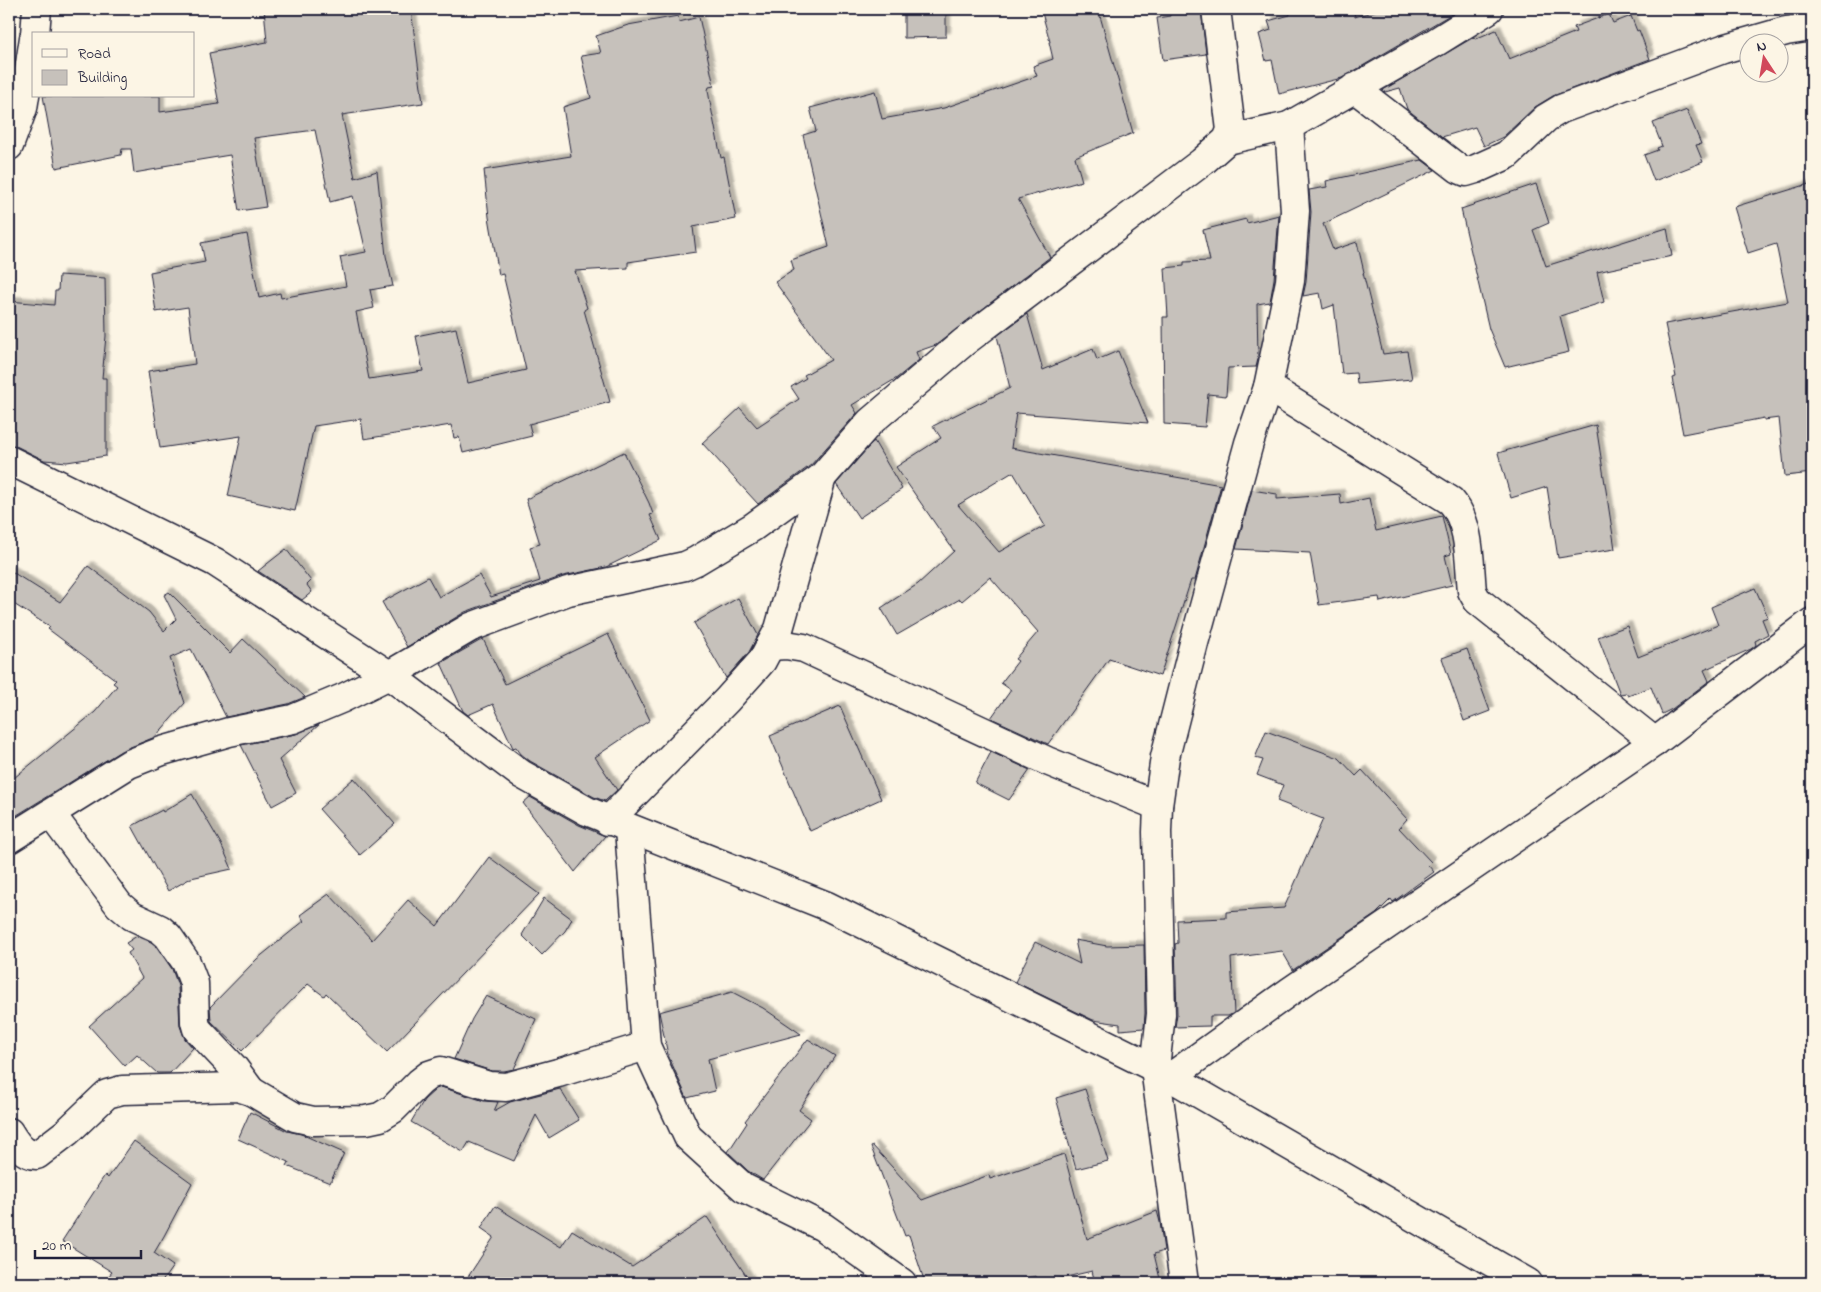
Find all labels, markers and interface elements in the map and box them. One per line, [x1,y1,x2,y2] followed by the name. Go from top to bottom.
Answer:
[32,32,195,98] legend
[1738,32,1788,82] north arrow
[1755,35,1768,58] text: N
[78,43,111,65] text: Road
[77,67,127,90] text: Building
[35,1227,141,1259] scale bar
[42,1235,72,1257] text: 20 m

